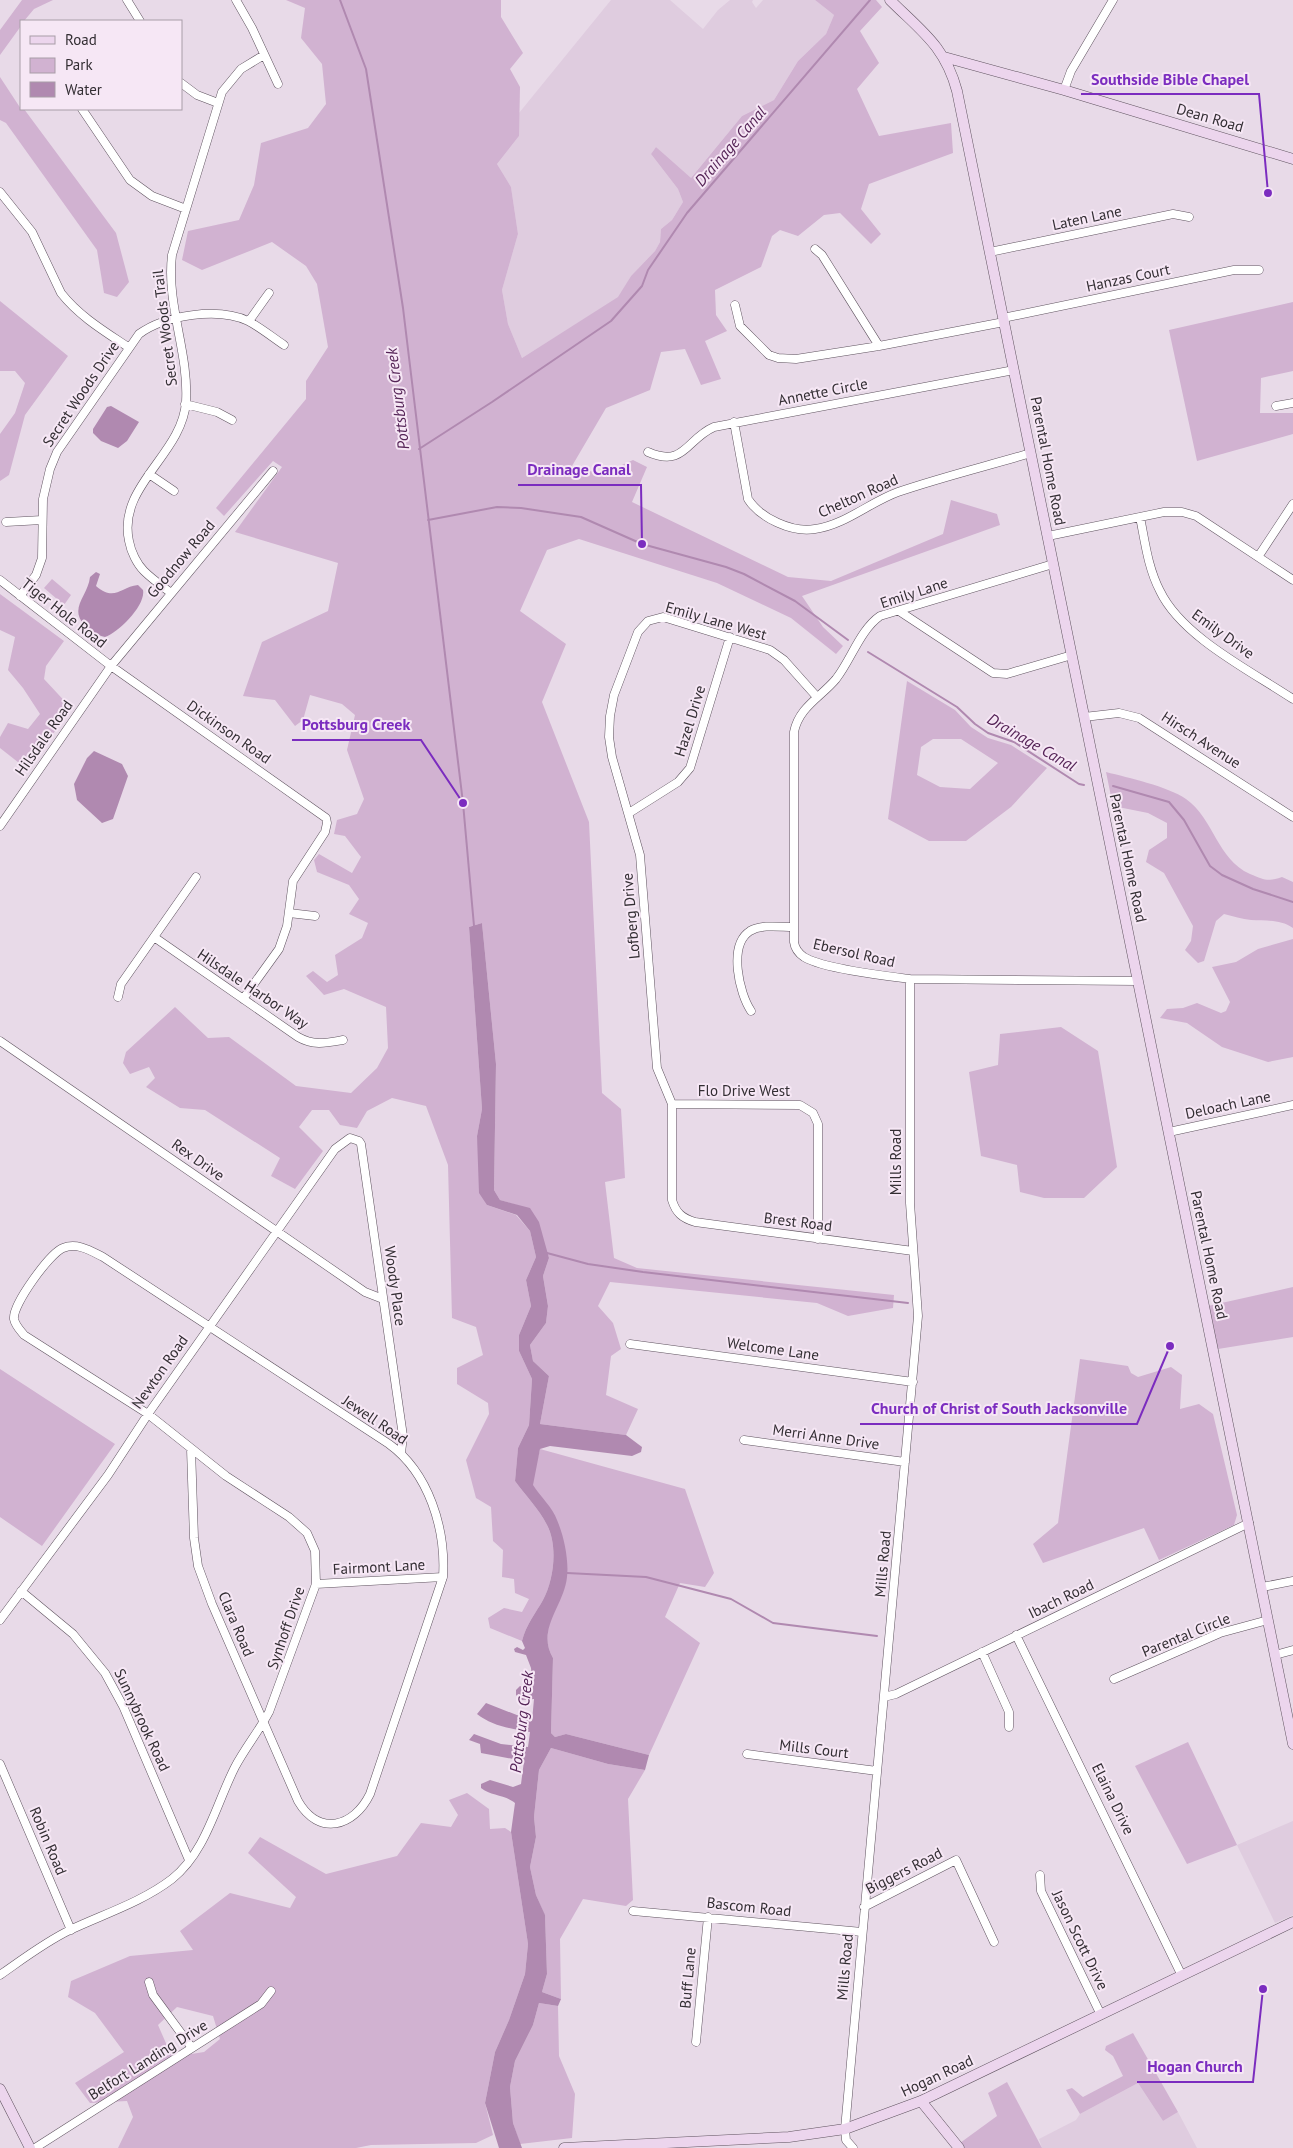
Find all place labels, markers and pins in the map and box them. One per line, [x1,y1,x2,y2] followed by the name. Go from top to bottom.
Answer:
[1081,63,1259,94] callout: Southside Bible Chapel
[518,454,641,485] callout: Drainage Canal
[292,709,421,740] callout: Pottsburg Creek
[860,1393,1137,1424] callout: Church of Christ of South Jacksonville
[1137,2051,1253,2082] callout: Hogan Church

